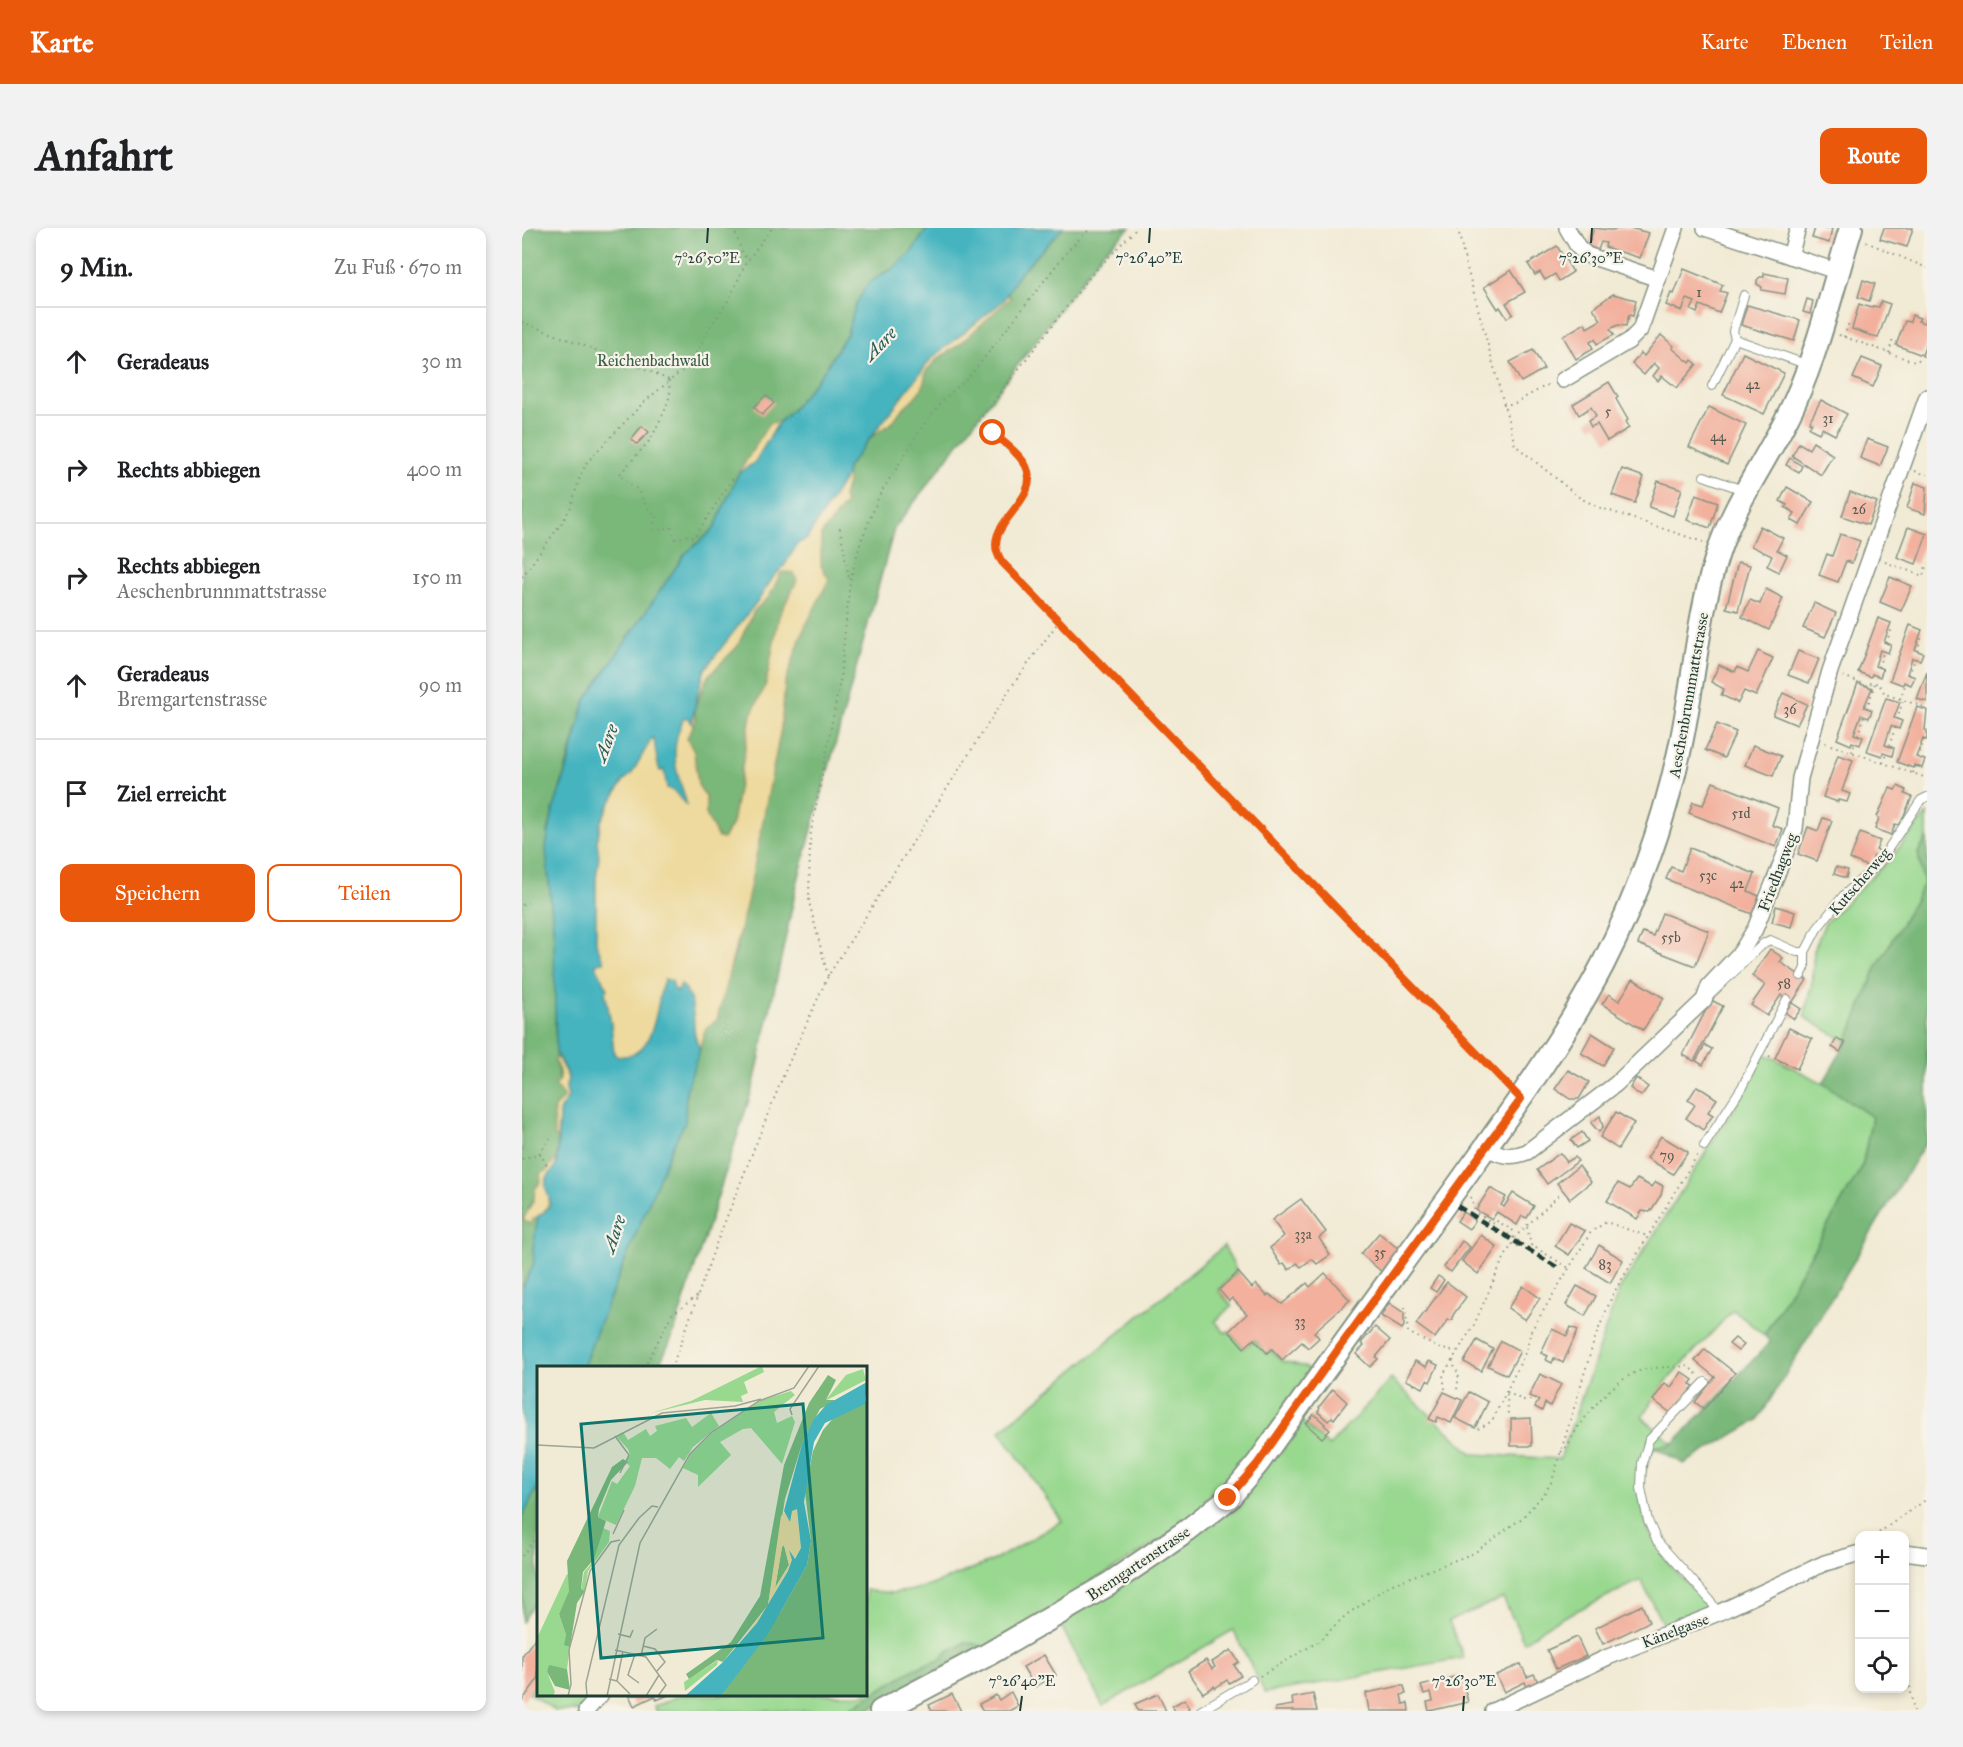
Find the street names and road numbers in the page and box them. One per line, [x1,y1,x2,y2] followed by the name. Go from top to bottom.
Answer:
[1664,610,1712,780] street label: Aeschenbrunnmattstrasse
[1754,830,1802,915] street label: Friedhagweg
[1825,843,1895,920] street label: Kutscherweg
[1083,1522,1194,1606] street label: Bremgartenstrasse
[1639,1609,1712,1653] street label: Känelgasse

